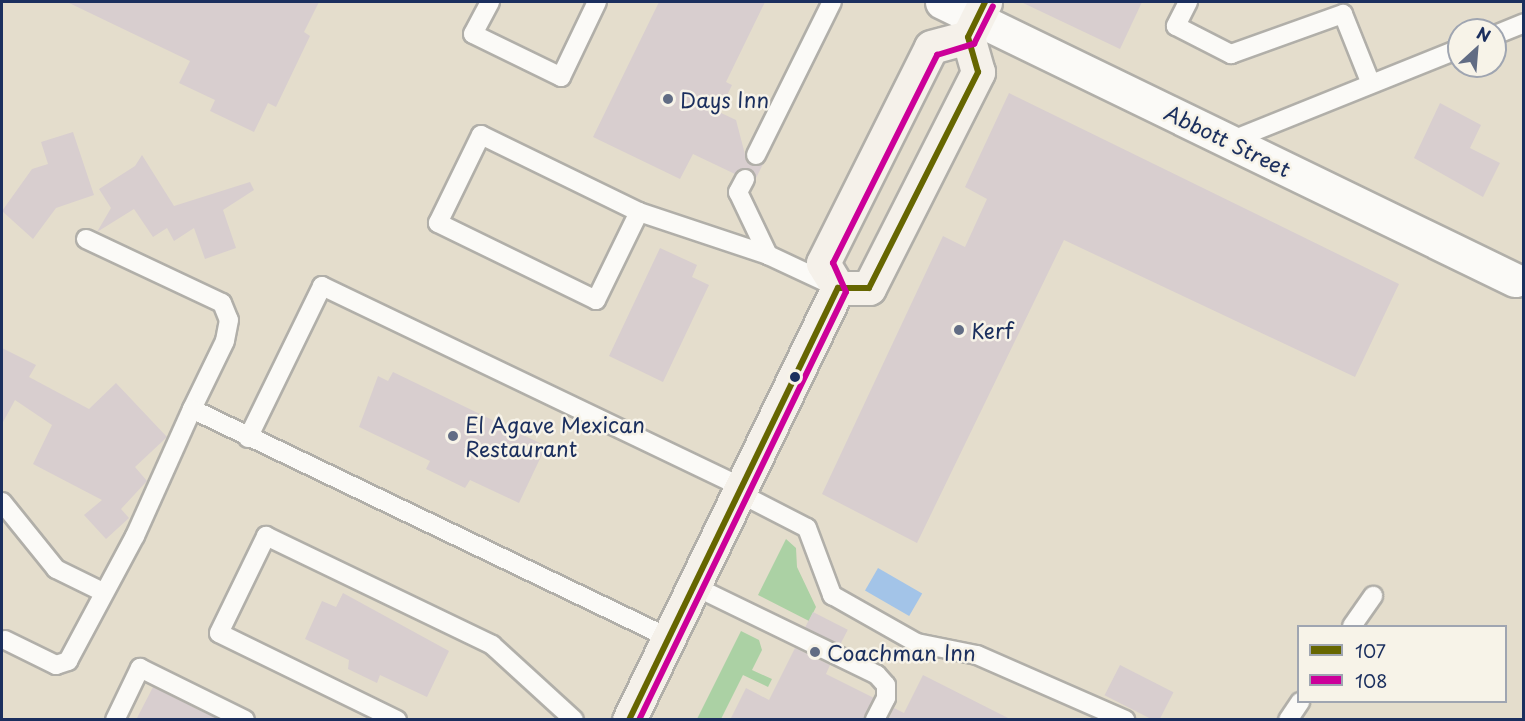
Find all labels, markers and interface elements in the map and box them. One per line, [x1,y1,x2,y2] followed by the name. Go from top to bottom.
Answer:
[1447,18,1507,78] north arrow
[1473,20,1495,47] text: N
[680,86,769,112] place label: Days Inn
[661,92,675,106] marker: Days Inn
[1160,98,1296,182] street label: Abbott Street
[971,317,1013,343] place label: Kerf
[952,323,966,337] marker: Kerf
[789,371,801,383] unlabelled marker
[465,411,644,461] place label: El Agave Mexican Restaurant
[446,429,460,443] marker: El Agave Mexican Restaurant
[1297,625,1507,703] legend
[1355,637,1386,664] text: 107
[827,639,976,665] place label: Coachman Inn
[808,645,822,659] marker: Coachman Inn
[1355,667,1388,694] text: 108

